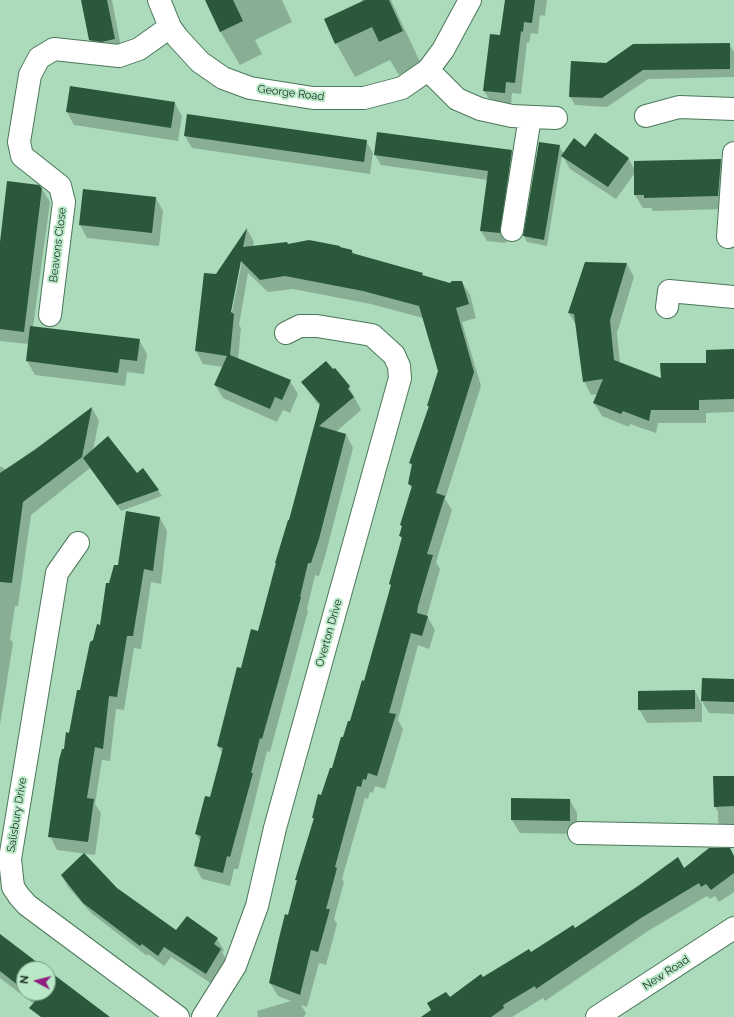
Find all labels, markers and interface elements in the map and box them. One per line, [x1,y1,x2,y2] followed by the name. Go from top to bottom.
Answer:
[257,82,325,104] street label: George Road
[47,207,69,283] street label: Beavons Close
[313,598,345,668] street label: Overton Drive
[5,777,29,853] street label: Salisbury Drive
[640,953,692,993] street label: New Road
[16,961,56,1001] north arrow
[18,975,32,985] text: N

